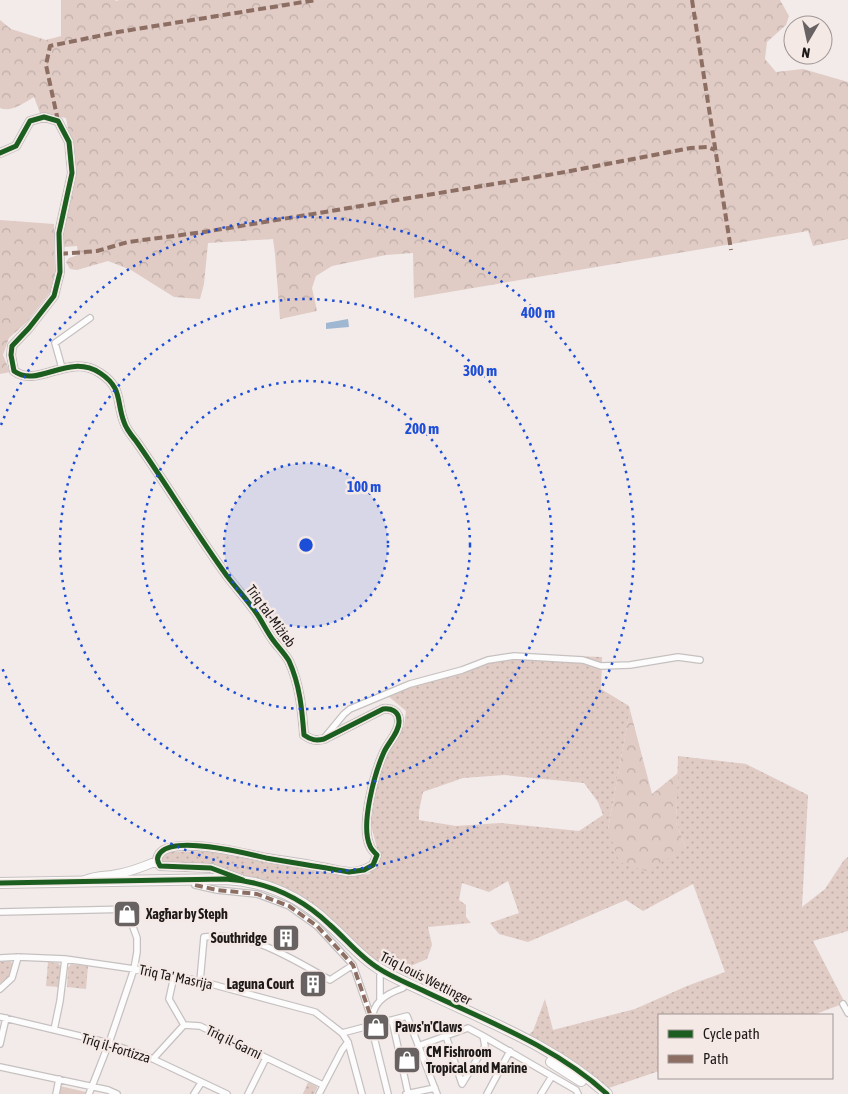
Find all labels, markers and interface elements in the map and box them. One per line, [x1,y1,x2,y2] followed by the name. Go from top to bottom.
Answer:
[783,15,833,65] north arrow
[801,44,811,61] text: N
[520,304,555,321] text: 400 m
[463,362,497,379] text: 300 m
[405,420,439,437] text: 200 m
[347,478,381,495] text: 100 m
[297,536,315,554] centre of rings
[243,582,299,650] street label: Triq tal-Miżieb
[112,899,142,929] shop icon: Xagħar by Steph
[145,906,228,922] place label: Xagħar by Steph
[271,923,301,953] building icon: Southridge
[211,930,267,946] place label: Southridge
[378,948,475,1008] street label: Triq Louis Wettinger
[138,961,214,993] street label: Triq Ta' Masrija
[298,969,328,999] building icon: Laguna Court
[226,976,294,992] place label: Laguna Court
[361,1012,391,1042] shop icon: Paws'n'Claws
[658,1014,833,1079] legend
[395,1019,462,1035] place label: Paws'n'Claws
[204,1022,264,1062] street label: Triq il-Garni
[703,1025,760,1042] text: Cycle path
[80,1030,152,1066] street label: Triq il-Fortizza
[426,1044,527,1076] place label: CM Fishroom Tropical and Marine
[392,1045,422,1075] shop icon: CM Fishroom Tropical and Marine
[703,1050,729,1067] text: Path

